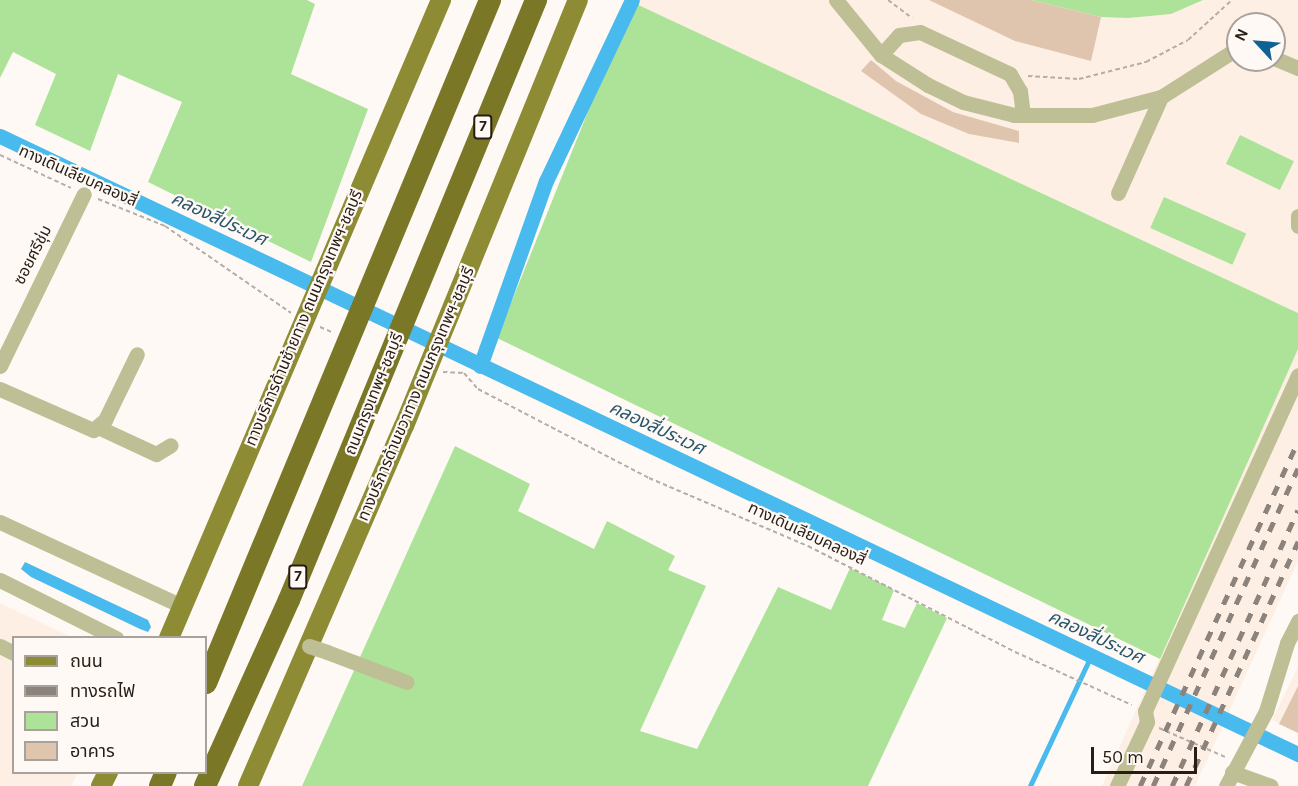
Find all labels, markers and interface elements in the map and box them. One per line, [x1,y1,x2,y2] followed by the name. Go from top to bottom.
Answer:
[1226,12,1286,72] north arrow
[1230,25,1252,44] text: N
[472,115,494,139] road number: 7
[16,141,140,211] street label: ทางเดินเลียบคลองสี่
[241,187,367,449] street label: ทางบริการด้านซ้ายทาง ถนนกรุงเทพฯ-ชลบุรี
[168,188,270,250] water label: คลองสี่ประเวศ
[10,222,56,288] street label: ซอยศรีชุ่ม
[354,264,478,524] street label: ทางบริการด้านขวาทาง ถนนกรุงเทพฯ-ชลบุรี
[341,330,407,458] street label: ถนนกรุงเทพฯ-ชลบุรี
[606,397,708,459] water label: คลองสี่ประเวศ
[745,498,869,570] street label: ทางเดินเลียบคลองสี่
[288,565,308,589] road number: 7
[1045,606,1147,668] water label: คลองสี่ประเวศ
[12,636,207,774] legend
[70,650,103,672] text: ถนน
[70,680,135,702] text: ทางรถไฟ
[70,710,100,732] text: สวน
[1094,735,1200,773] scale bar
[70,740,115,762] text: อาคาร
[1102,746,1144,768] text: 50 m

